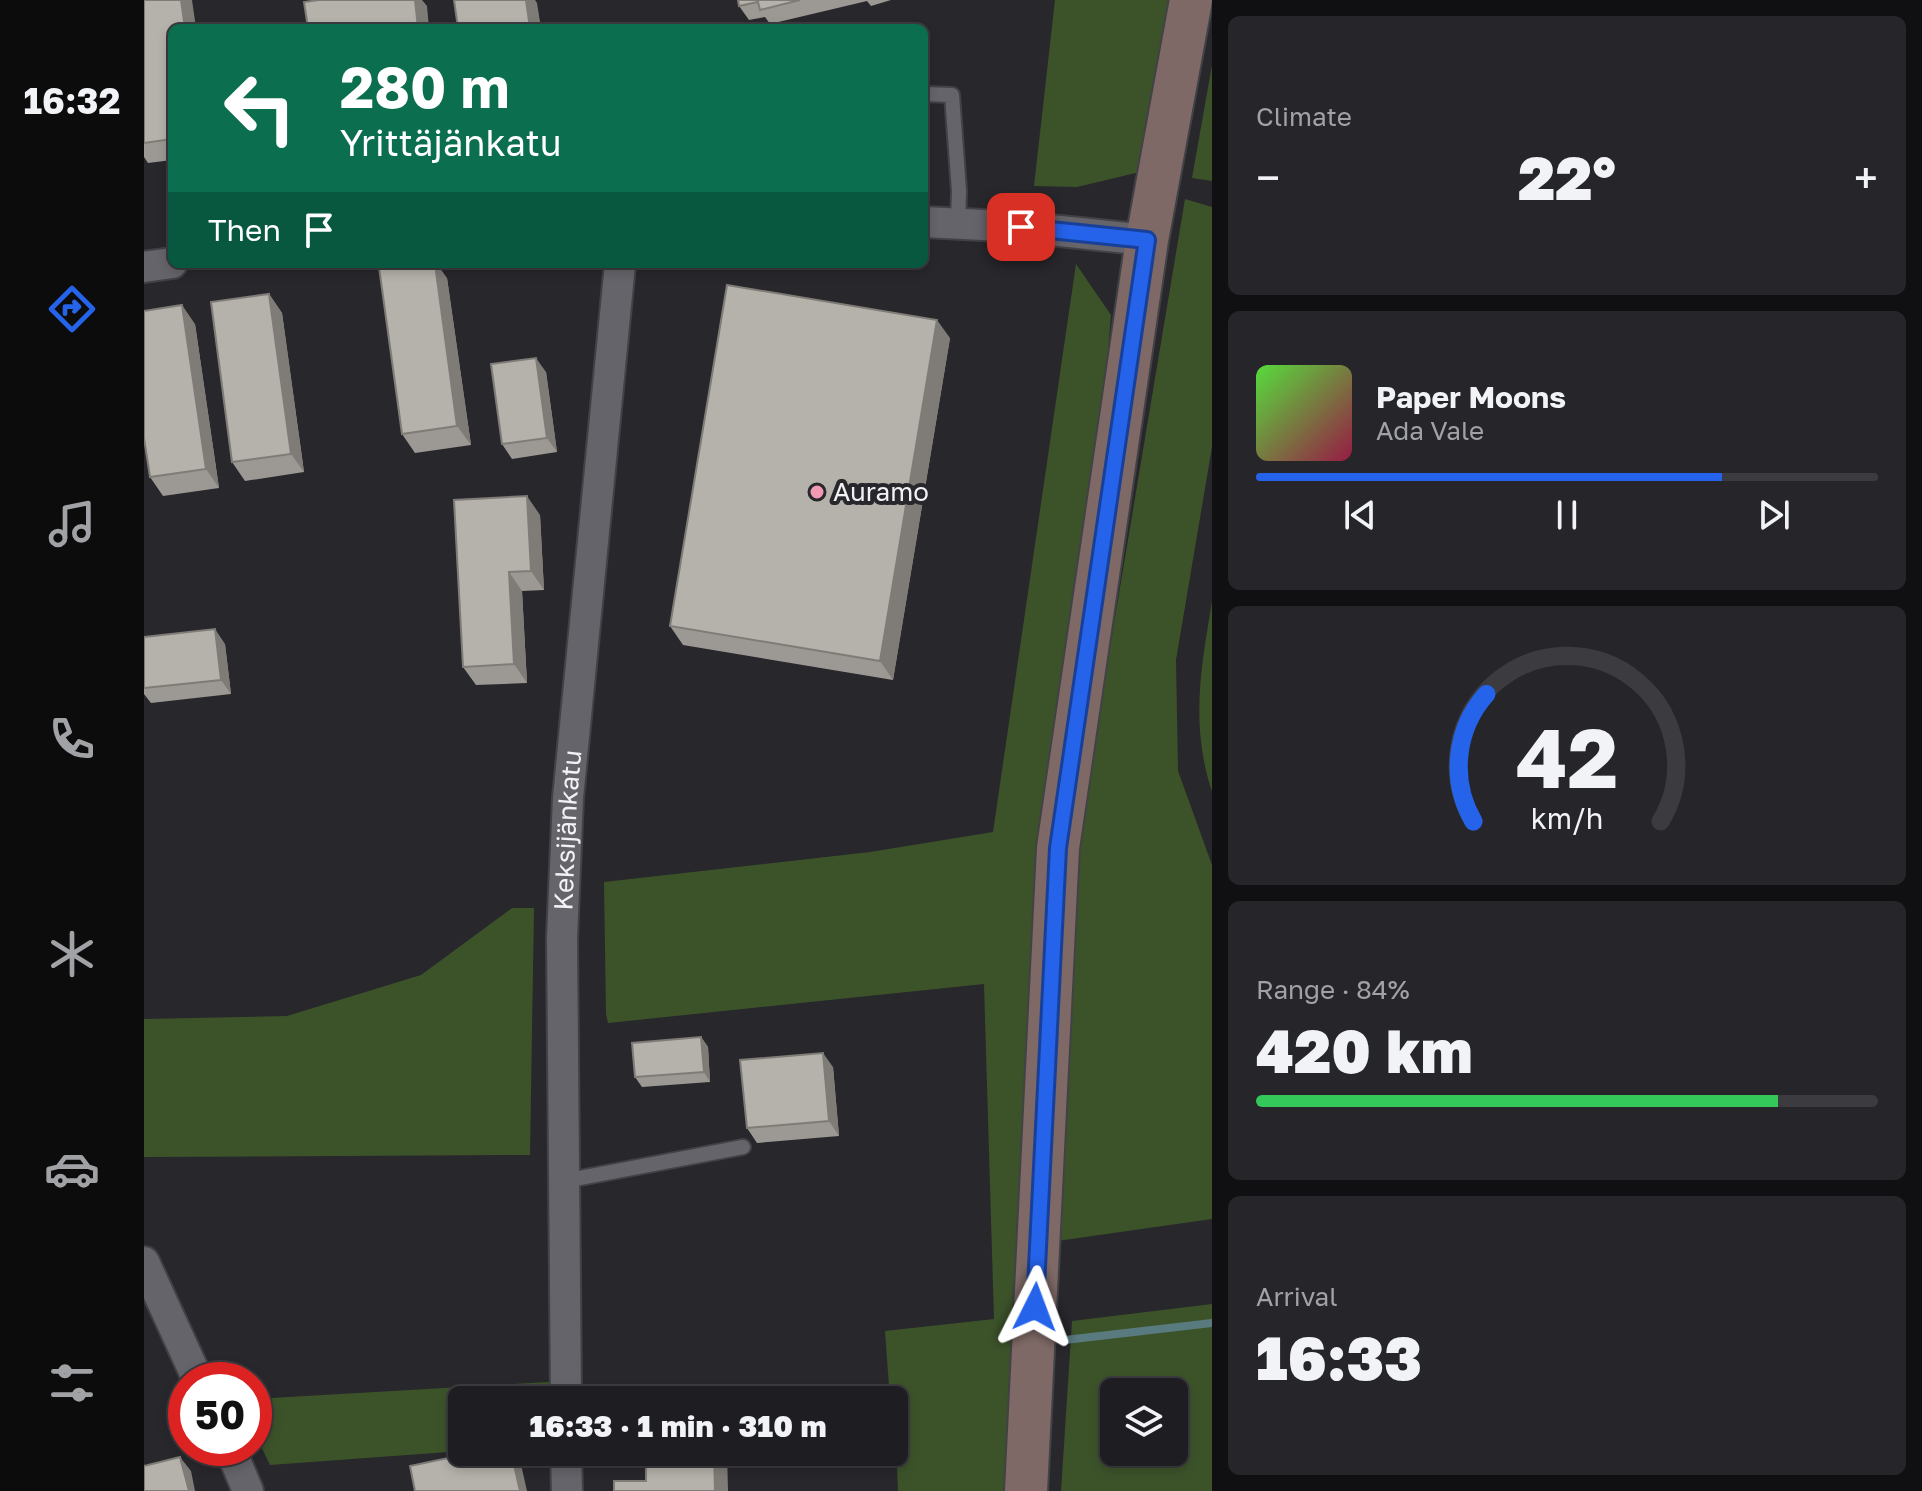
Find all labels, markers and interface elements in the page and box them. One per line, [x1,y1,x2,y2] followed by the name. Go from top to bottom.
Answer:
[340,53,509,120] text: 280 m
[208,56,312,160] icon: left
[24,79,120,122] text: 16:32
[1256,101,1352,132] text: Climate
[340,121,562,164] text: Yrittäjänkatu
[1518,141,1616,213] text: 22°
[1256,151,1280,204] text: −
[1854,151,1878,204] text: +
[987,193,1055,261] pin
[999,205,1043,249] icon: arrive
[297,208,341,252] icon: arrive
[208,212,281,248] text: Then
[44,281,100,337] icon: directions
[1376,379,1566,415] text: Paper Moons
[1376,415,1484,446] text: Ada Vale
[833,476,929,507] place label: Auramo
[808,483,826,501] marker: Auramo
[1338,493,1382,537] icon: previous
[1545,493,1589,537] icon: pause
[1752,493,1796,537] icon: next
[44,496,100,552] icon: music
[1516,705,1618,805] text: 42
[44,711,100,767] icon: phone
[547,748,588,911] street label: Keksijänkatu
[1531,801,1603,835] text: km/h
[44,926,100,982] icon: climate
[1256,974,1410,1005] text: Range · 84%
[1256,1014,1473,1086] text: 420 km
[44,1141,100,1197] icon: car
[993,1265,1077,1349] position arrow
[1256,1281,1337,1312] text: Arrival
[1256,1321,1422,1393] text: 16:33
[44,1355,100,1411] icon: filters
[168,1362,272,1466] speed limit sign: 50
[1100,1378,1188,1466] map controls
[1100,1378,1188,1466] button: layers
[529,1408,827,1444] text: 16:33 · 1 min · 310 m

